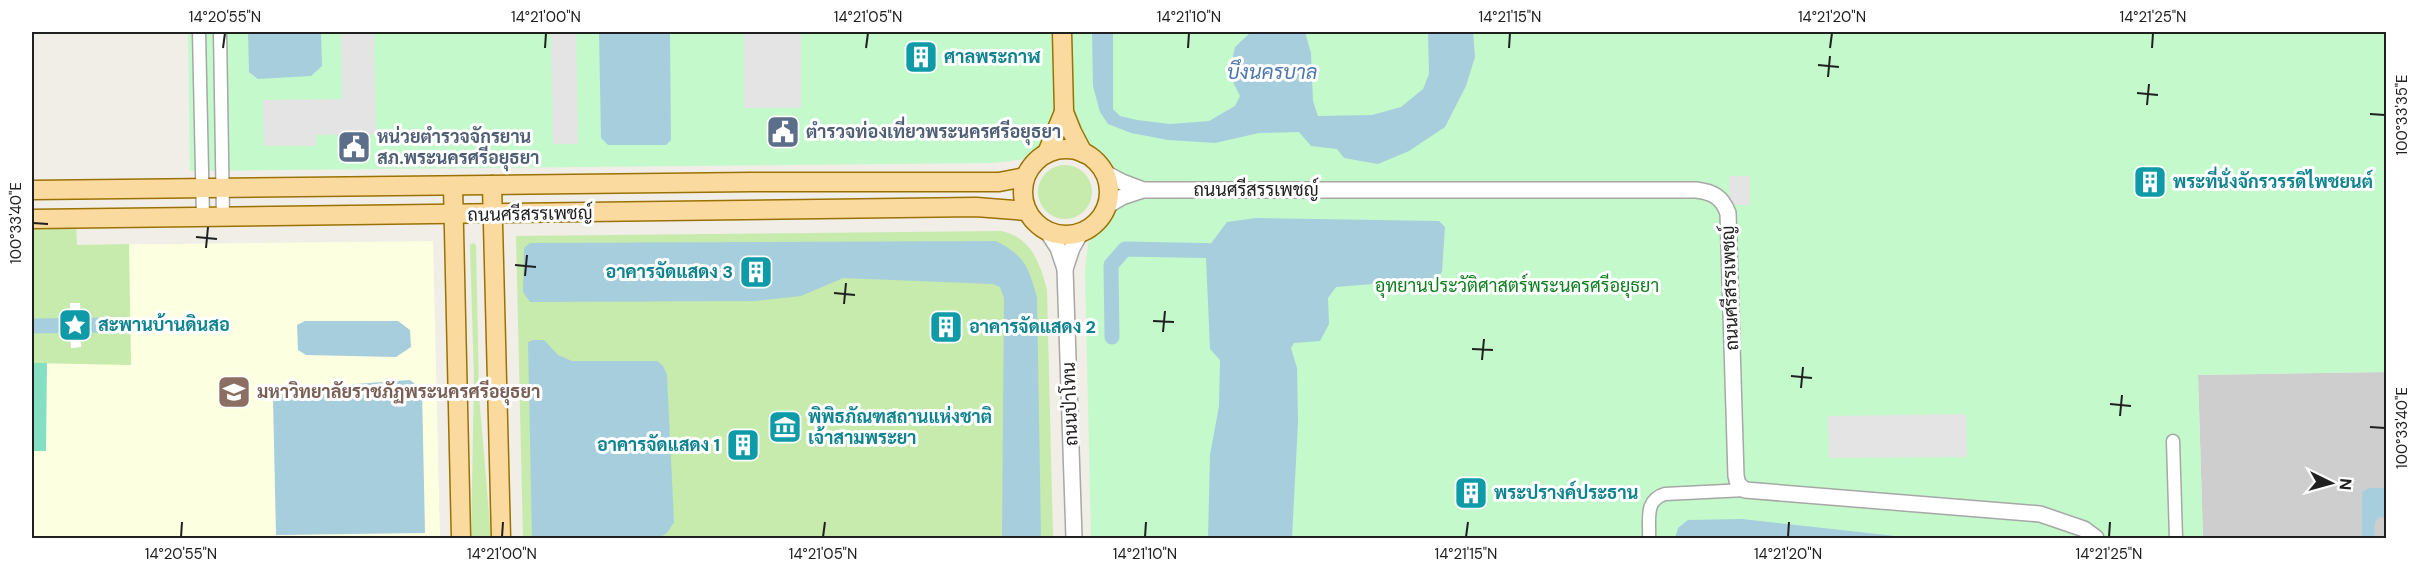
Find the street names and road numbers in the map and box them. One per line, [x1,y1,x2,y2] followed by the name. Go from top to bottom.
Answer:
[1193,177,1319,202] street label: ถนนศรีสรรเพชญ์
[467,200,593,227] street label: ถนนศรีสรรเพชญ์
[1715,225,1744,351] street label: ถนนศรีสรรเพชญ์
[1056,362,1083,446] street label: ถนนป่าโทน

